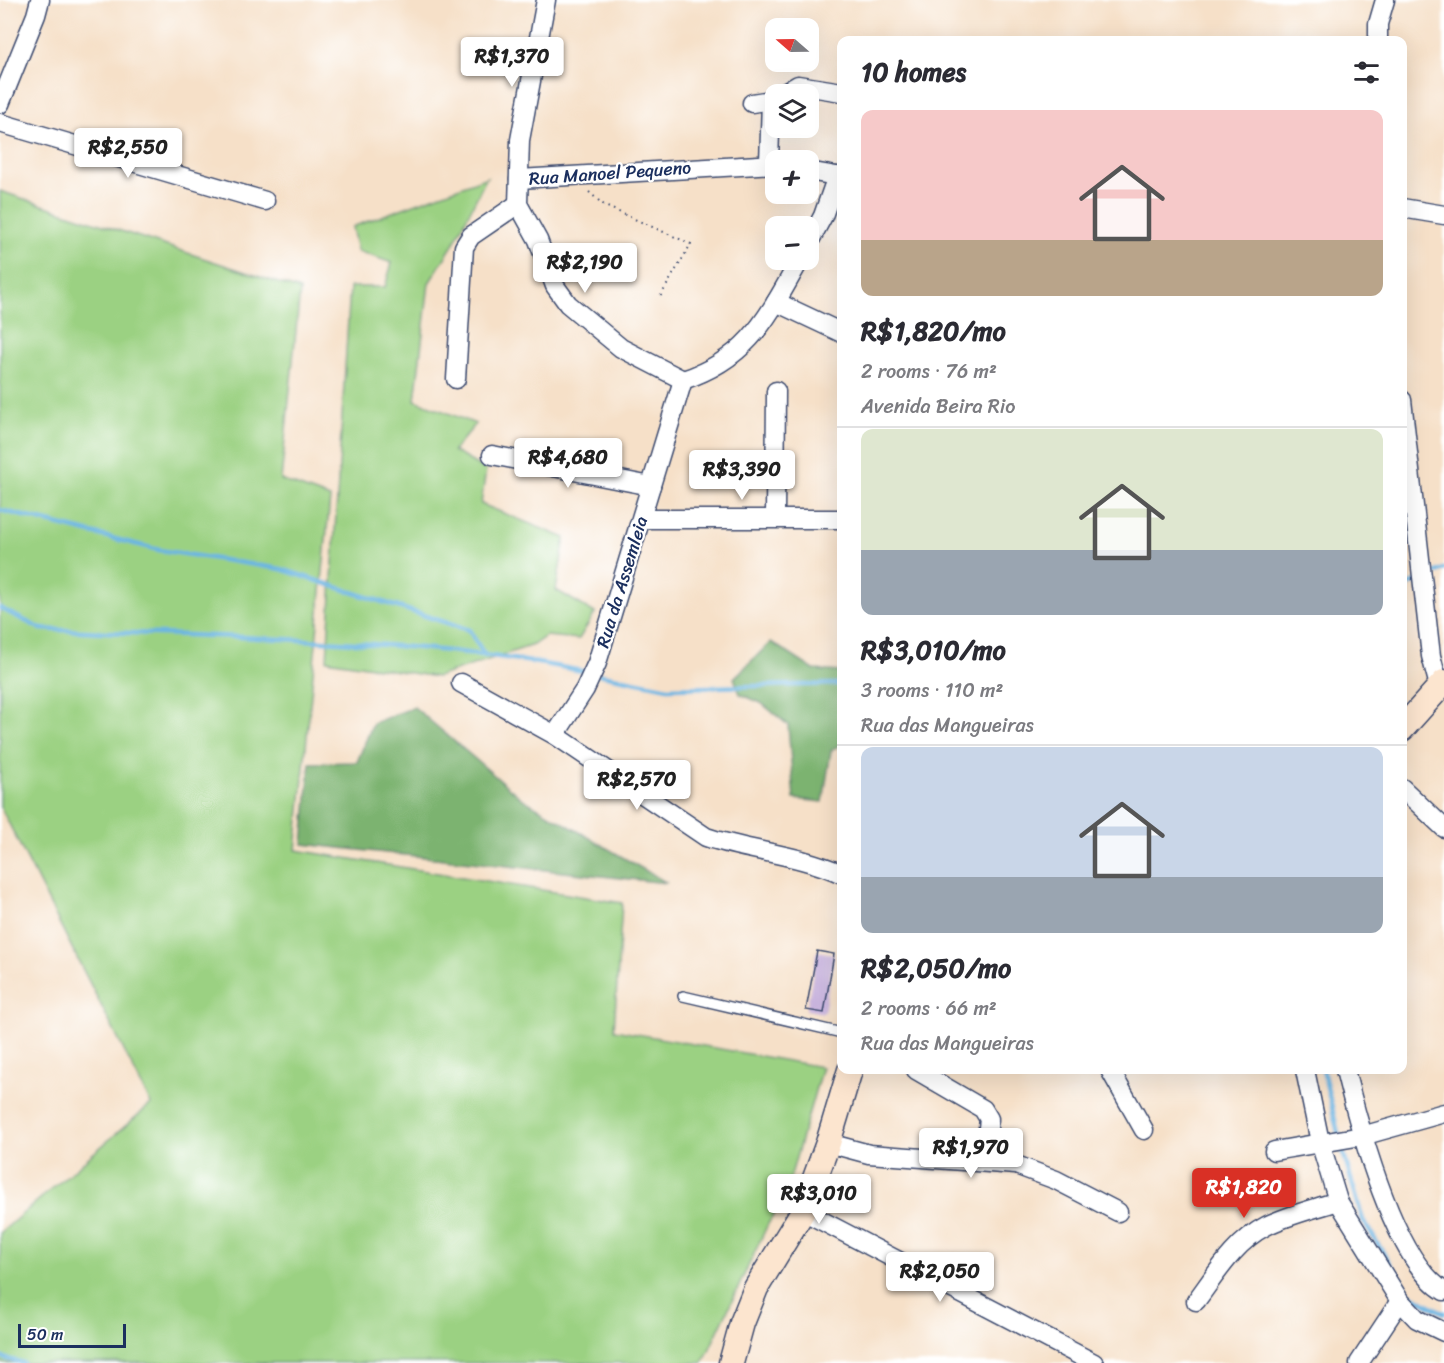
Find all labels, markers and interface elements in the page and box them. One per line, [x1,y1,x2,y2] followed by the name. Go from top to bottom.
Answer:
[765,18,819,72] north arrow
[765,18,819,270] map controls
[457,37,567,88] pin: R$1,370
[475,39,549,74] text: R$1,370
[861,49,966,95] text: 10 homes
[1350,56,1383,89] icon: filters
[765,84,819,138] button: layers
[73,128,183,179] pin: R$2,550
[88,130,168,165] text: R$2,550
[1068,149,1176,257] icon: home
[765,150,819,204] button: +
[528,151,692,195] street label: Rua Manoel Pequeno
[765,216,819,270] button: −
[530,243,640,294] pin: R$2,190
[547,245,623,280] text: R$2,190
[861,308,1006,354] text: R$1,820/mo
[861,354,997,389] text: 2 rooms · 76 m²
[861,389,1015,424] text: Avenida Beira Rio
[513,438,623,489] pin: R$4,680
[528,440,608,475] text: R$4,680
[687,450,797,501] pin: R$3,390
[703,452,781,487] text: R$3,390
[1068,468,1176,576] icon: home
[587,512,657,652] street label: Rua da Assemleia
[861,627,1006,673] text: R$3,010/mo
[861,673,1003,708] text: 3 rooms · 110 m²
[861,708,1034,743] text: Rua das Mangueiras
[582,760,692,811] pin: R$2,570
[598,762,676,797] text: R$2,570
[1068,786,1176,894] icon: home
[861,945,1011,991] text: R$2,050/mo
[861,991,997,1026] text: 2 rooms · 66 m²
[861,1026,1034,1061] text: Rua das Mangueiras
[916,1128,1026,1179] pin: R$1,970
[933,1130,1009,1165] text: R$1,970
[1189,1168,1299,1219] pin: R$1,820
[1206,1170,1282,1205] text: R$1,820
[764,1174,874,1225] pin: R$3,010
[781,1176,857,1211] text: R$3,010
[885,1252,995,1303] pin: R$2,050
[900,1254,980,1289] text: R$2,050
[27,1320,63,1349] text: 50 m
[18,1321,126,1348] scale bar

